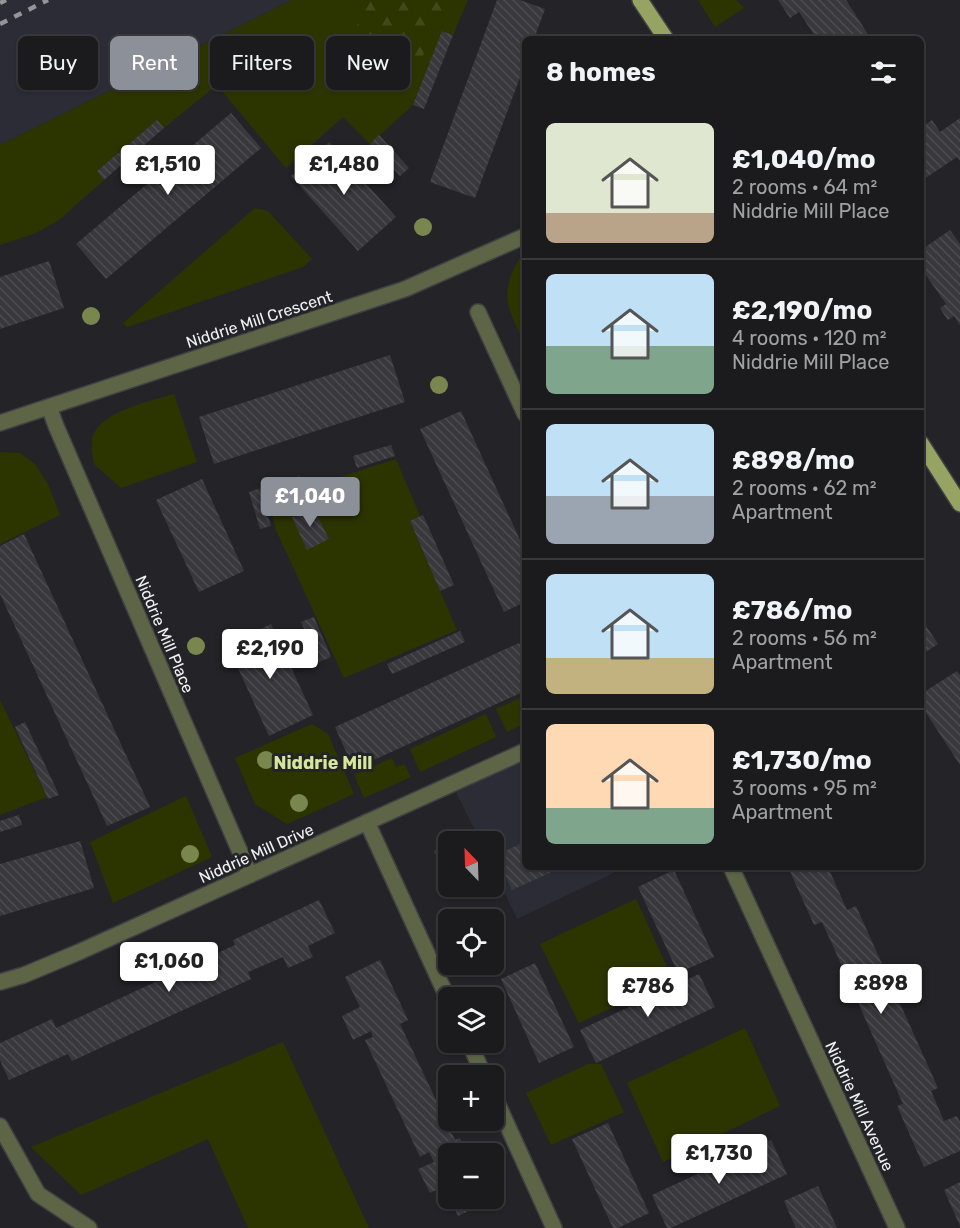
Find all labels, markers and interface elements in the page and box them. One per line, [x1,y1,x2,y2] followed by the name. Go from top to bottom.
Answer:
[18,36,98,90] chip: Buy
[110,36,198,90] chip: Rent
[210,36,314,90] chip: Filters
[326,36,410,90] chip: New
[867,56,900,89] icon: filters
[546,57,656,88] text: 8 homes
[732,144,876,175] text: £1,040/mo
[119,145,217,196] pin: £1,510
[295,145,393,196] pin: £1,480
[594,147,666,219] icon: home
[135,152,201,176] text: £1,510
[309,152,379,176] text: £1,480
[732,175,877,199] text: 2 rooms · 64 m²
[732,199,889,223] text: Niddrie Mill Place
[184,287,335,352] street label: Niddrie Mill Crescent
[732,295,872,326] text: £2,190/mo
[594,298,666,370] icon: home
[732,326,887,350] text: 4 rooms · 120 m²
[732,350,889,374] text: Niddrie Mill Place
[732,445,855,476] text: £898/mo
[594,448,666,520] icon: home
[732,476,877,500] text: 2 rooms · 62 m²
[261,477,359,528] pin: £1,040
[275,484,345,508] text: £1,040
[732,500,833,524] text: Apartment
[131,573,198,696] street label: Niddrie Mill Place
[732,595,852,626] text: £786/mo
[594,598,666,670] icon: home
[732,626,877,650] text: 2 rooms · 56 m²
[221,629,319,680] pin: £2,190
[236,636,304,660] text: £2,190
[732,650,833,674] text: Apartment
[732,745,872,776] text: £1,730/mo
[594,748,666,820] icon: home
[274,752,373,774] district label: Niddrie Mill
[732,776,877,800] text: 3 rooms · 95 m²
[732,800,833,824] text: Apartment
[196,820,317,887] street label: Niddrie Mill Drive
[438,831,504,897] north arrow
[438,831,504,1209] map controls
[438,909,504,975] button: locate
[120,942,218,993] pin: £1,060
[134,949,204,973] text: £1,060
[845,964,917,1015] pin: £898
[612,967,684,1018] pin: £786
[854,971,908,995] text: £898
[622,974,674,998] text: £786
[438,987,504,1053] button: layers
[821,1038,898,1174] street label: Niddrie Mill Avenue
[438,1065,504,1131] button: +
[670,1134,768,1185] pin: £1,730
[685,1141,753,1165] text: £1,730
[438,1143,504,1209] button: −

